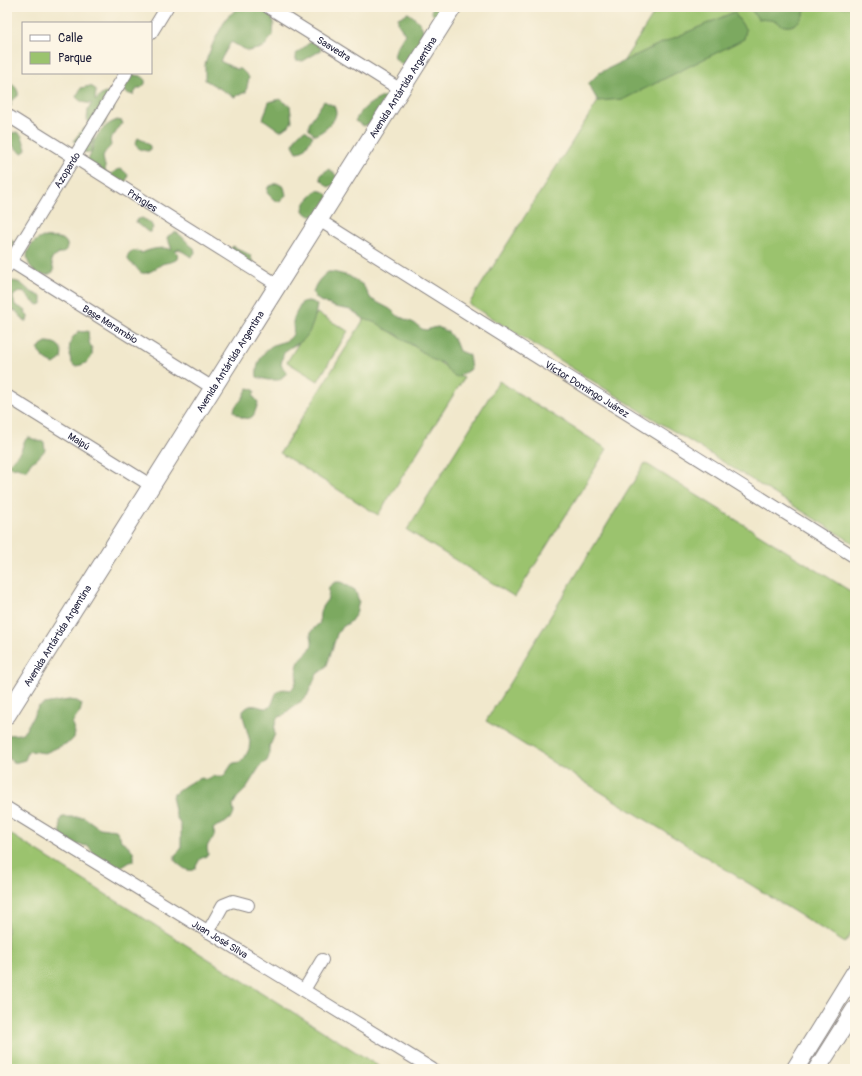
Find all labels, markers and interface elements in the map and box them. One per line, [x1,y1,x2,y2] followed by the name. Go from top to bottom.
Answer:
[22,22,152,74] legend
[58,31,83,46] text: Calle
[314,34,353,64] street label: Saavedra
[367,34,440,141] street label: Avenida Antártida Argentina
[58,51,92,66] text: Parque
[52,150,83,191] street label: Azopardo
[125,187,160,215] street label: Pringles
[80,303,140,347] street label: Base Marambio
[194,309,267,415] street label: Avenida Antártida Argentina
[542,359,631,421] street label: Víctor Domingo Juárez
[66,430,92,453] street label: Maipú
[22,583,95,689] street label: Avenida Antártida Argentina
[189,918,250,962] street label: Juan José Silva

